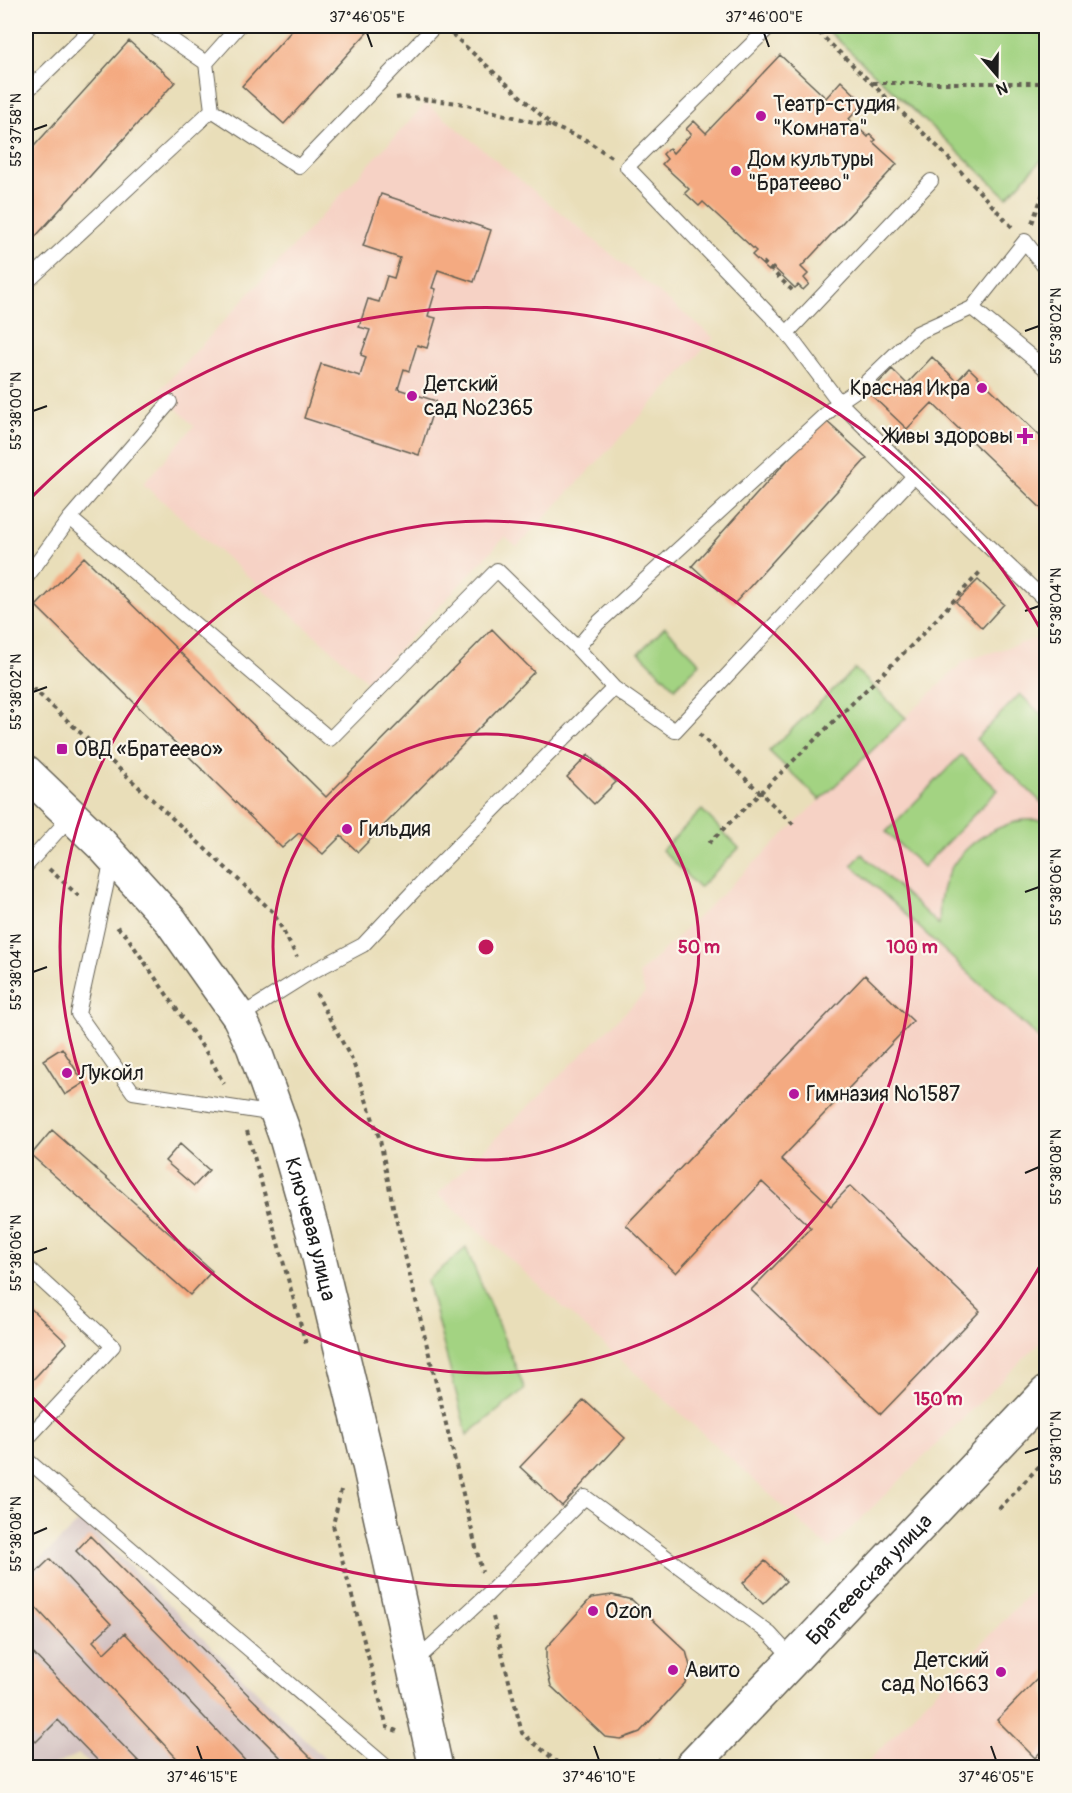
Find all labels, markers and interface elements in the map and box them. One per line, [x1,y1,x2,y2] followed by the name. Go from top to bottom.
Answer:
[329,8,405,27] text: 37°46'05"E
[725,8,803,27] text: 37°46'00"E
[967,45,1027,105] north arrow
[993,77,1010,99] text: N
[773,91,896,142] place label: Театр-студия "Комната"
[7,93,26,167] text: 55°37'58"N
[754,109,768,123] marker: Театр-студия "Комната"
[747,146,874,197] place label: Дом культуры "Братеево"
[729,164,743,178] marker: Дом культуры "Братеево"
[1047,288,1066,364] text: 55°38'02"N
[423,371,534,422] place label: Детский сад №2365
[7,372,26,450] text: 55°38'00"N
[850,375,970,402] place label: Красная Икра
[975,381,989,395] marker: Красная Икра
[405,389,419,403] marker: Детский сад №2365
[881,423,1013,450] place label: Живы здоровы
[1018,429,1032,443] marker: Живы здоровы
[1047,568,1066,644] text: 55°38'04"N
[7,654,26,730] text: 55°38'02"N
[74,736,223,763] place label: ОВД «Братеево»
[55,742,69,756] marker: ОВД «Братеево»
[359,816,431,843] place label: Гильдия
[340,822,354,836] marker: Гильдия
[1047,849,1066,925] text: 55°38'06"N
[7,934,26,1010] text: 55°38'04"N
[678,936,720,959] text: 50 m
[886,936,938,959] text: 100 m
[476,937,496,957] centre of rings
[78,1060,144,1087] place label: Лукойл
[60,1066,74,1080] marker: Лукойл
[806,1081,960,1108] place label: Гимназия №1587
[787,1087,801,1101] marker: Гимназия №1587
[1047,1129,1066,1205] text: 55°38'08"N
[279,1154,343,1303] street label: Ключевая улица
[7,1215,26,1291] text: 55°38'06"N
[914,1388,963,1411] text: 150 m
[1047,1411,1066,1485] text: 55°38'10"N
[7,1496,26,1572] text: 55°38'08"N
[800,1508,938,1651] street label: Братеевская улица
[605,1598,652,1625] place label: Ozon
[586,1604,600,1618] marker: Ozon
[882,1647,989,1698] place label: Детский сад №1663
[685,1657,740,1684] place label: Авито
[666,1663,680,1677] marker: Авито
[994,1665,1008,1679] marker: Детский сад №1663
[166,1768,238,1787] text: 37°46'15"E
[562,1768,636,1787] text: 37°46'10"E
[958,1768,1034,1787] text: 37°46'05"E

